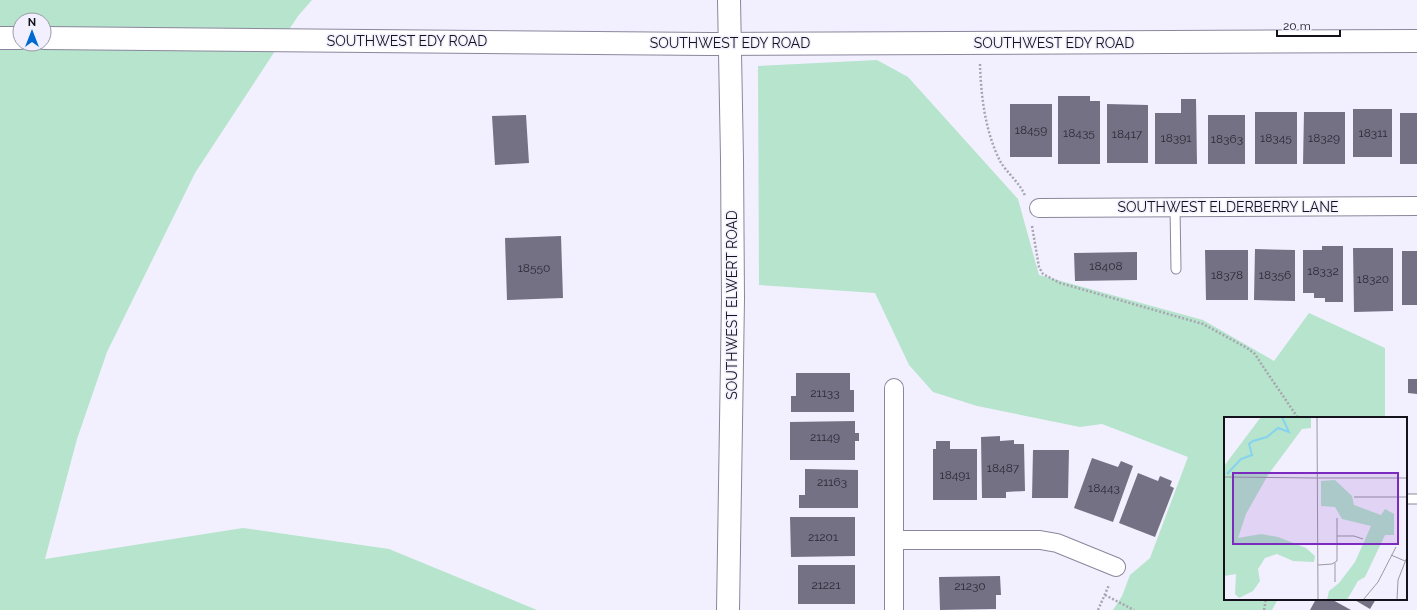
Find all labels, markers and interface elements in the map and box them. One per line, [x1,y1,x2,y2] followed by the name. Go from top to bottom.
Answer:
[12,12,52,52] north arrow
[1277,12,1340,38] scale bar
[28,16,36,29] text: N
[1283,19,1311,33] text: 20 m
[327,33,487,49] street label: SOUTHWEST EDY ROAD
[650,35,810,51] street label: SOUTHWEST EDY ROAD
[974,35,1134,51] street label: SOUTHWEST EDY ROAD
[1015,123,1047,137] house number: 18459
[1063,126,1095,140] house number: 18435
[1359,126,1387,140] house number: 18311
[1112,127,1143,141] house number: 18417
[1161,131,1191,145] house number: 18391
[1260,131,1292,145] house number: 18345
[1308,131,1340,145] house number: 18329
[1211,132,1243,146] house number: 18363
[1118,199,1338,215] street label: SOUTHWEST ELDERBERRY LANE
[724,210,740,400] street label: SOUTHWEST ELWERT ROAD
[1089,259,1123,273] house number: 18408
[518,261,550,275] house number: 18550
[1307,264,1339,278] house number: 18332
[1211,268,1243,282] house number: 18378
[1259,268,1291,282] house number: 18356
[1357,272,1389,286] house number: 18320
[810,386,840,400] house number: 21133
[1224,417,1407,600] inset map
[810,430,840,444] house number: 21149
[987,461,1020,475] house number: 18487
[940,468,970,482] house number: 18491
[817,475,847,489] house number: 21163
[1088,481,1120,495] house number: 18443
[808,530,838,544] house number: 21201
[811,578,841,592] house number: 21221
[954,579,986,593] house number: 21230

